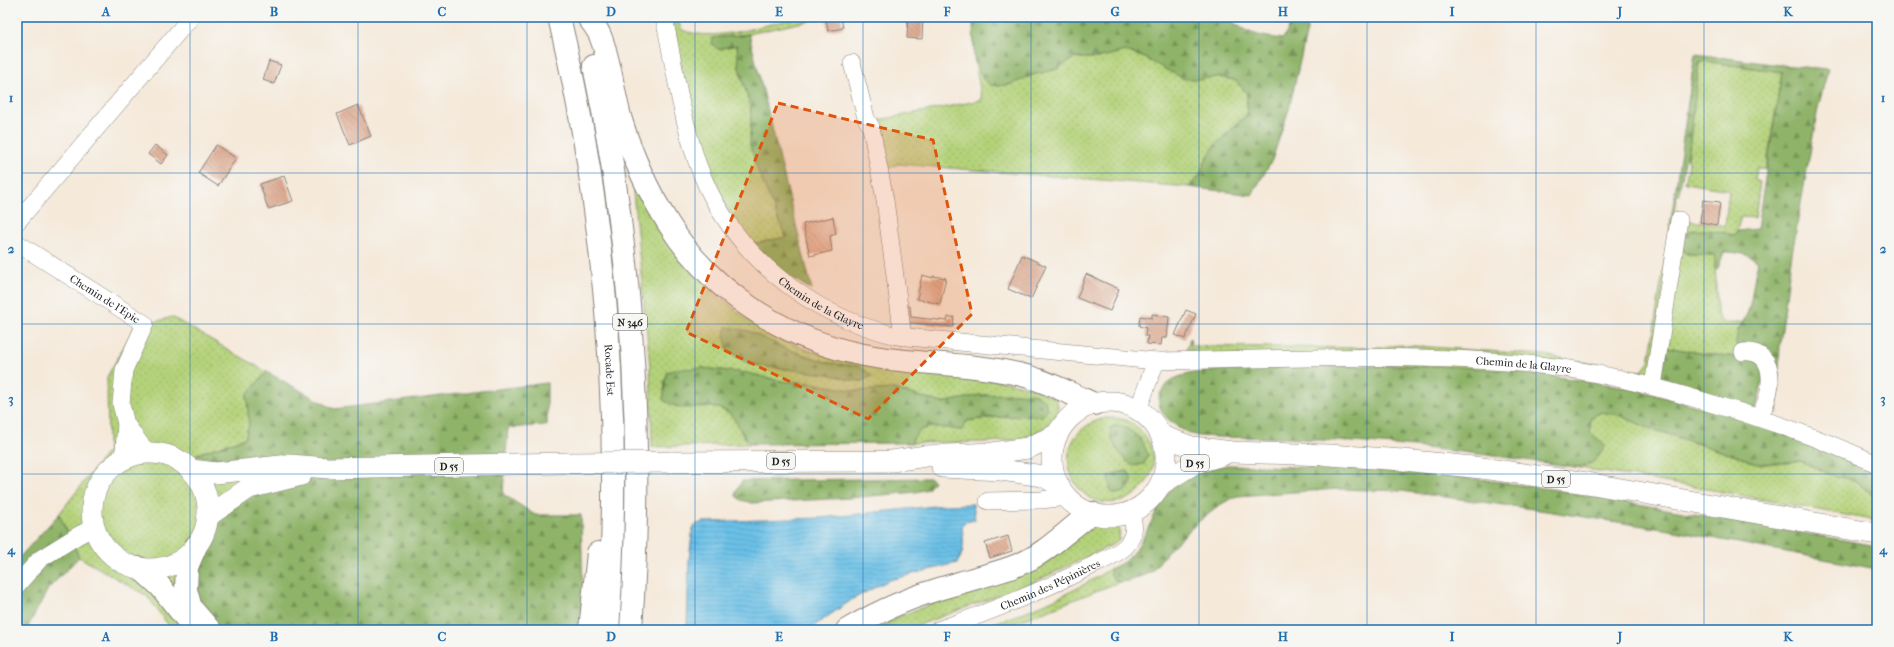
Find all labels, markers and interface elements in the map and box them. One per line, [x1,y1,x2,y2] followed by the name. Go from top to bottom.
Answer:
[101,4,111,19] text: A
[270,4,279,19] text: B
[438,4,447,19] text: C
[606,4,616,19] text: D
[775,4,783,19] text: E
[943,4,951,19] text: F
[1110,4,1120,19] text: G
[1278,4,1289,19] text: H
[1449,4,1455,19] text: I
[1616,4,1623,20] text: J
[1783,4,1794,19] text: K
[9,90,14,105] text: 1
[1881,90,1886,105] text: 1
[8,241,15,256] text: 2
[1880,241,1887,256] text: 2
[67,272,143,326] street label: Chemin de l'Epie
[776,274,866,333] street label: Chemin de la Glayre
[613,314,647,330] road number: N 346
[601,344,617,396] street label: Rocade Est
[1475,354,1573,376] street label: Chemin de la Glayre
[8,391,14,407] text: 3
[1880,391,1886,407] text: 3
[767,453,795,469] road number: D 55
[1181,455,1209,471] road number: D 55
[435,458,463,474] road number: D 55
[1542,471,1570,487] road number: D 55
[6,542,16,558] text: 4
[1878,542,1888,558] text: 4
[998,557,1102,613] street label: Chemin des Pépinières
[101,629,111,644] text: A
[270,629,279,644] text: B
[438,629,447,644] text: C
[606,629,616,644] text: D
[775,629,783,644] text: E
[943,629,951,644] text: F
[1110,629,1120,644] text: G
[1278,629,1289,644] text: H
[1449,629,1455,644] text: I
[1616,629,1623,645] text: J
[1783,629,1794,644] text: K

